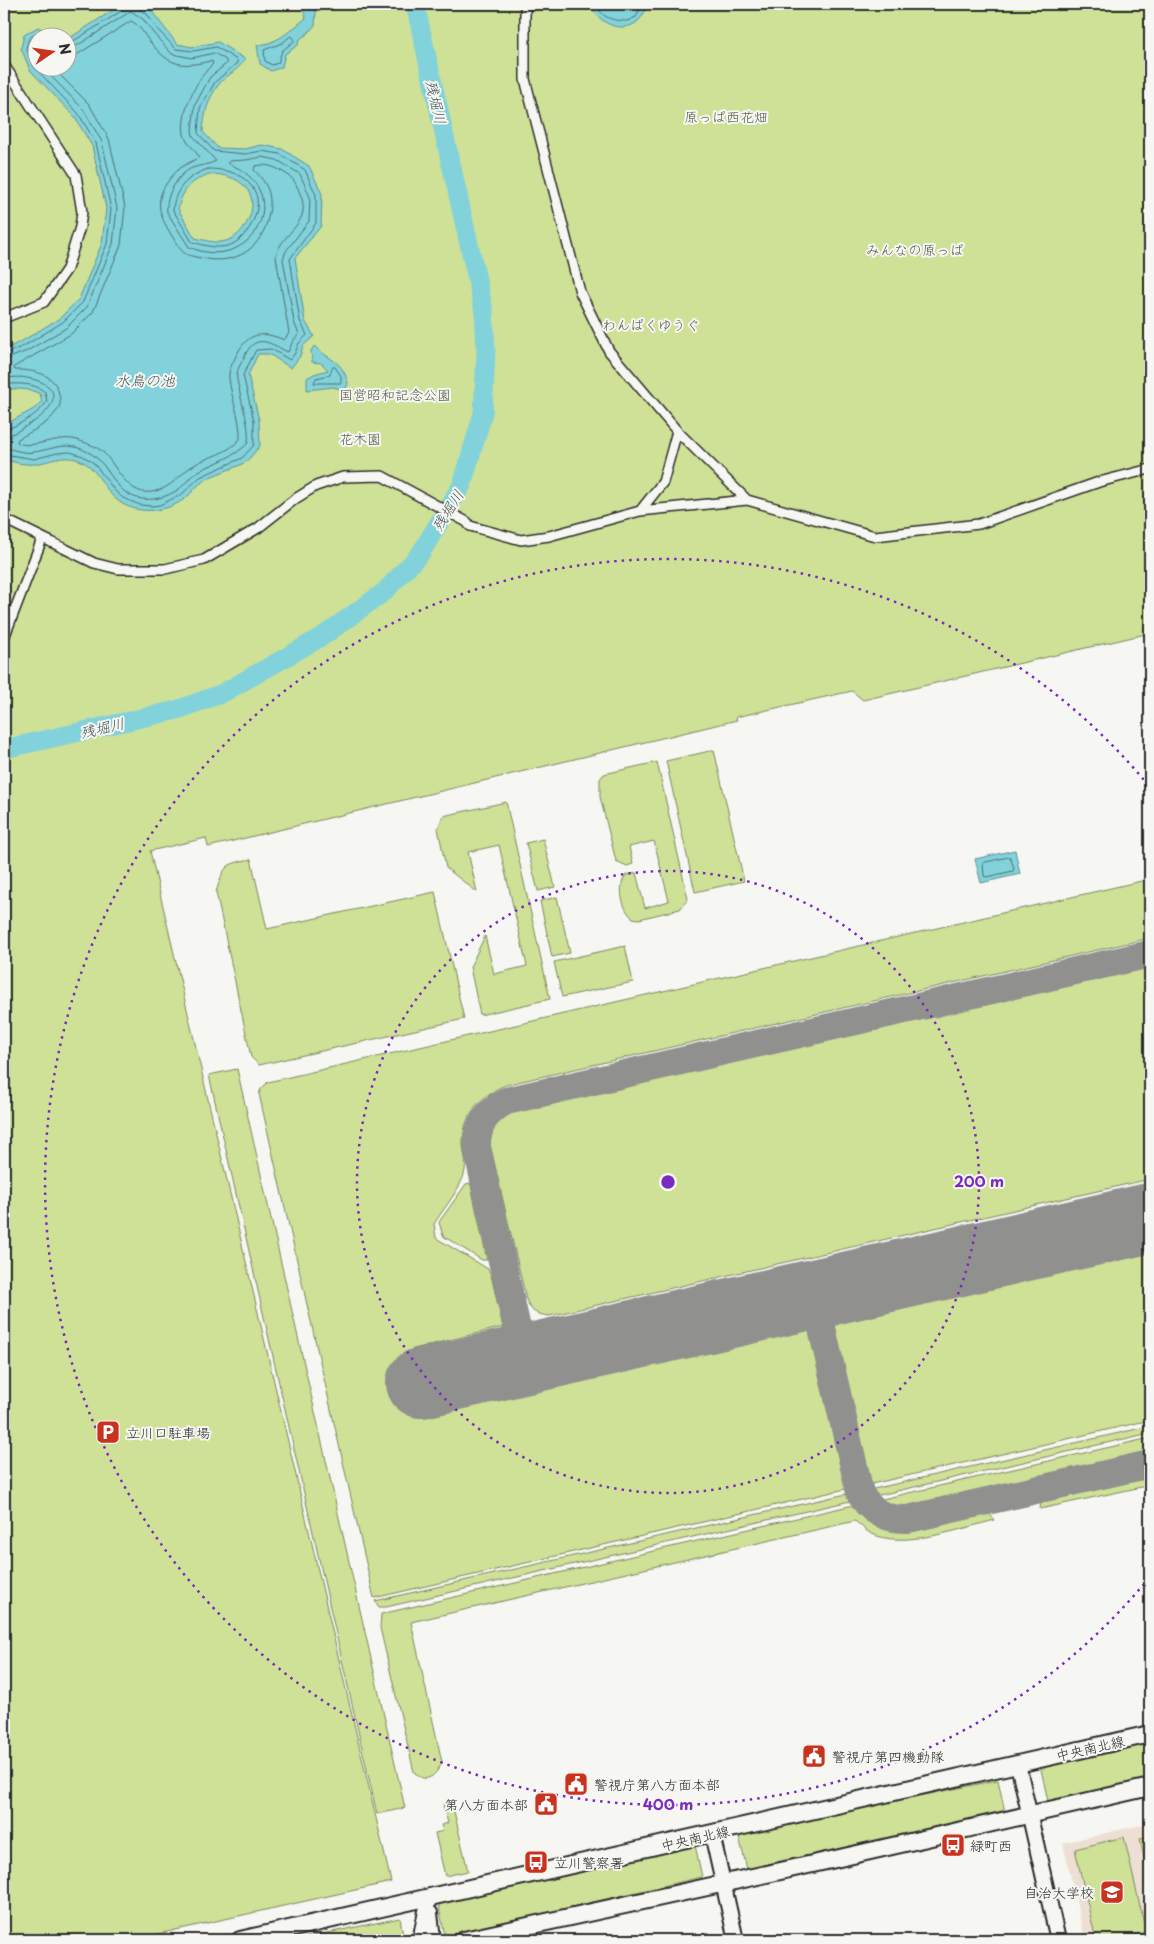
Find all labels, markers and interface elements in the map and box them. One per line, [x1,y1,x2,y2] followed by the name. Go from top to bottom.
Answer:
[28,28,78,78] north arrow
[54,41,77,57] text: N
[421,77,453,127] water label: 残堀川
[684,106,768,127] park label: 原っぱ西花畑
[866,239,964,260] park label: みんなの原っぱ
[602,314,700,335] park label: わんぱくゆうぐ
[115,368,176,391] water label: 水鳥の池
[339,384,451,405] park label: 国営昭和記念公園
[339,428,381,449] park label: 花木園
[425,485,469,535] water label: 残堀川
[77,711,127,743] water label: 残堀川
[954,1169,1004,1192] text: 200 m
[659,1173,677,1191] centre of rings
[95,1419,121,1445] parking icon: 立川口駐車場
[126,1422,210,1443] place label: 立川口駐車場
[1054,1730,1126,1766] street label: 中央南北線
[801,1743,827,1769] public building icon: 警視庁第四機動隊
[832,1746,944,1767] place label: 警視庁第四機動隊
[563,1771,589,1797] public building icon: 警視庁第八方面本部
[594,1774,720,1795] place label: 警視庁第八方面本部
[533,1791,559,1817] public building icon: 第八方面本部
[643,1792,693,1815] text: 400 m
[444,1794,528,1815] place label: 第八方面本部
[659,1820,731,1856] street label: 中央南北線
[940,1832,966,1858] bus stop icon: 緑町西
[970,1835,1012,1856] place label: 緑町西
[523,1849,549,1875] bus stop icon: 立川警察署
[554,1852,624,1873] place label: 立川警察署
[1099,1879,1125,1905] school or university icon: 自治大学校
[1024,1882,1094,1903] place label: 自治大学校

